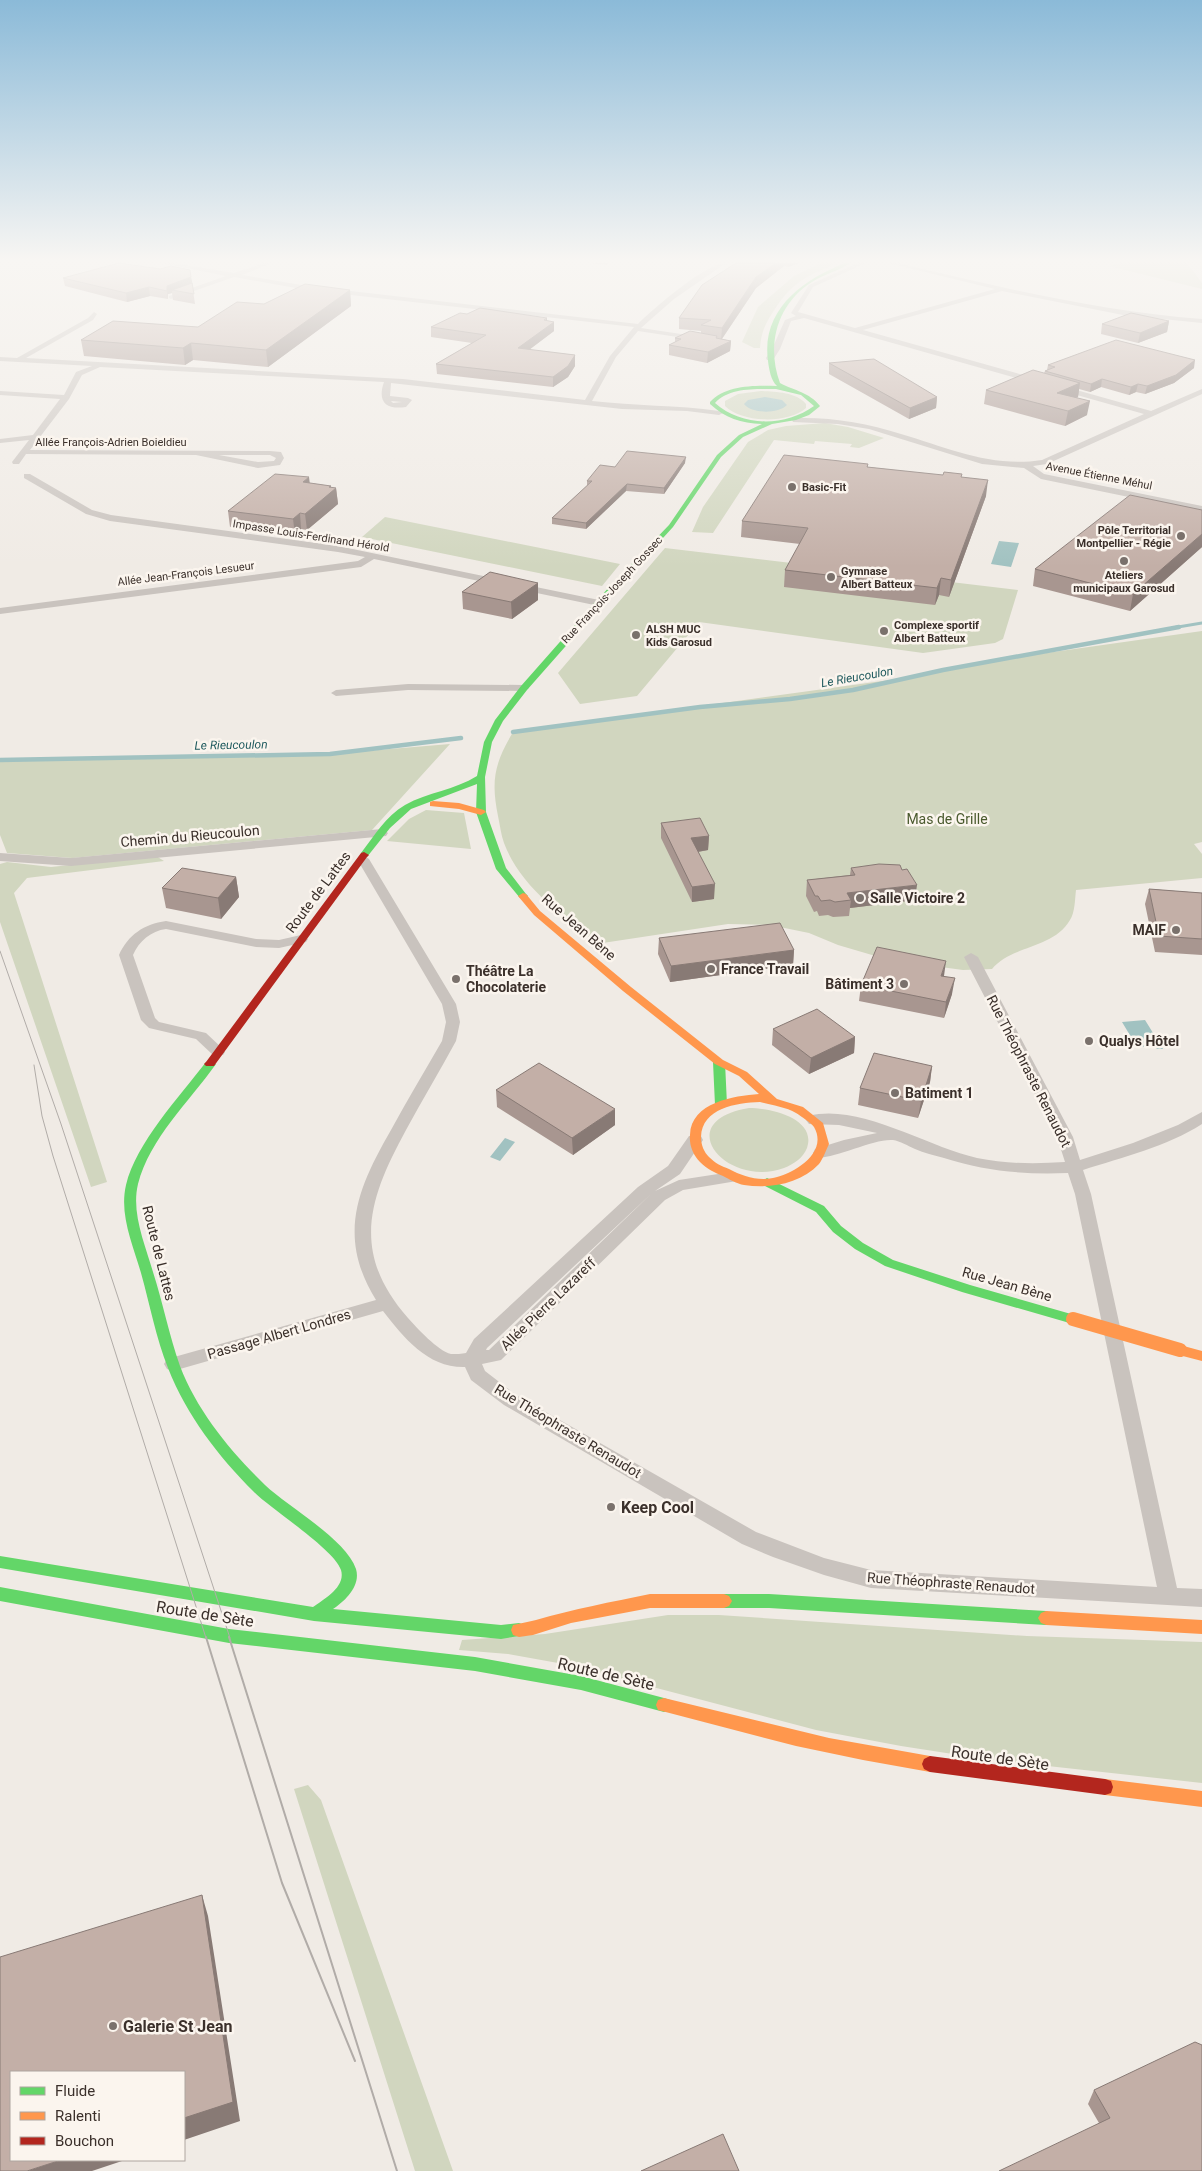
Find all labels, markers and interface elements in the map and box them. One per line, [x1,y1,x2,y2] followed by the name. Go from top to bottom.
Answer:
[35,436,187,449] street label: Allée François-Adrien Boieldieu
[1045,459,1153,493] street label: Avenue Étienne Méhul
[786,481,798,493] marker: Basic-Fit
[802,481,846,494] place label: Basic-Fit
[232,517,390,555] street label: Impasse Louis-Ferdinand Hérold
[1077,524,1171,550] place label: Pôle Territorial Montpellier - Régie
[1175,530,1187,542] marker: Pôle Territorial Montpellier - Régie
[559,534,665,646] street label: Rue François-Joseph Gossec
[1118,555,1130,567] marker: Ateliers municipaux Garosud
[117,559,255,589] street label: Allée Jean-François Lesueur
[841,565,913,591] place label: Gymnase Albert Batteux
[1073,569,1175,595] place label: Ateliers municipaux Garosud
[825,571,837,583] marker: Gymnase Albert Batteux
[894,619,979,645] place label: Complexe sportif Albert Batteux
[646,623,712,649] place label: ALSH MUC Kids Garosud
[878,625,890,637] marker: Complexe sportif Albert Batteux
[630,629,642,641] marker: ALSH MUC Kids Garosud
[820,664,894,690] water label: Le Rieucoulon
[194,737,268,753] water label: Le Rieucoulon
[906,811,988,827] park label: Mas de Grille
[120,822,260,850] street label: Chemin du Rieucoulon
[282,848,354,936] street label: Route de Lattes
[870,890,965,906] place label: Salle Victoire 2
[539,891,619,963] street label: Rue Jean Bène
[854,892,866,904] marker: Salle Victoire 2
[1132,922,1166,938] place label: MAIF
[1170,924,1182,936] marker: MAIF
[721,961,809,977] place label: France Travail
[466,963,546,995] place label: Théâtre La Chocolaterie
[705,963,717,975] marker: France Travail
[450,973,462,985] marker: Théâtre La Chocolaterie
[825,976,894,992] place label: Bâtiment 3
[898,978,910,990] marker: Bâtiment 3
[984,992,1075,1150] street label: Rue Théophraste Renaudot
[1099,1033,1179,1049] place label: Qualys Hôtel
[1083,1035,1095,1047] marker: Qualys Hôtel
[905,1085,974,1101] place label: Batiment 1
[889,1087,901,1099] marker: Batiment 1
[139,1204,179,1302] street label: Route de Lattes
[497,1255,599,1353] street label: Allée Pierre Lazareff
[960,1264,1054,1304] street label: Rue Jean Bène
[205,1306,353,1362] street label: Passage Albert Londres
[492,1381,645,1481] street label: Rue Théophraste Renaudot
[621,1498,694,1517] place label: Keep Cool
[605,1501,617,1513] marker: Keep Cool
[866,1569,1036,1597] street label: Rue Théophraste Renaudot
[155,1597,255,1631] street label: Route de Sète
[556,1654,656,1694] street label: Route de Sète
[950,1742,1050,1774] street label: Route de Sète
[123,2017,232,2036] place label: Galerie St Jean
[107,2020,119,2032] marker: Galerie St Jean
[10,2071,185,2161] legend
[55,2082,95,2100] text: Fluide
[55,2107,101,2125] text: Ralenti
[55,2132,114,2150] text: Bouchon

